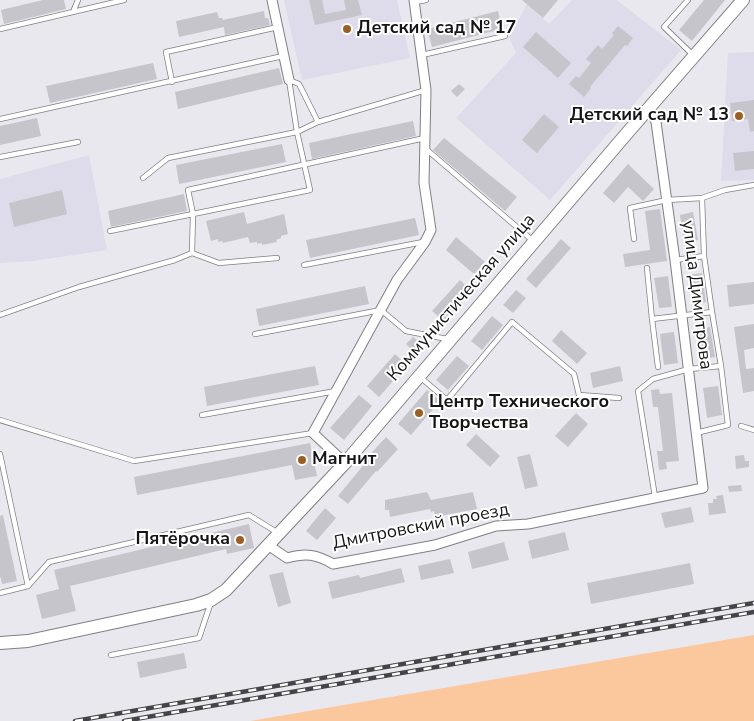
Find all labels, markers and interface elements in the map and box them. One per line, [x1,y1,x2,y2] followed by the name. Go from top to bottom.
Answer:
[357,18,516,40] place label: Детский сад № 17
[341,23,353,35] marker: Детский сад № 17
[570,105,729,127] place label: Детский сад № 13
[733,110,745,122] marker: Детский сад № 13
[383,210,541,386] street label: Коммунистическая улица
[676,219,716,371] street label: улица Димитрова
[429,392,609,434] place label: Центр Технического Творчества
[413,407,425,419] marker: Центр Технического Творчества
[312,449,376,471] place label: Магнит
[296,454,308,466] marker: Магнит
[331,499,511,555] street label: Дмитровский проезд
[136,529,230,551] place label: Пятёрочка
[234,534,246,546] marker: Пятёрочка

